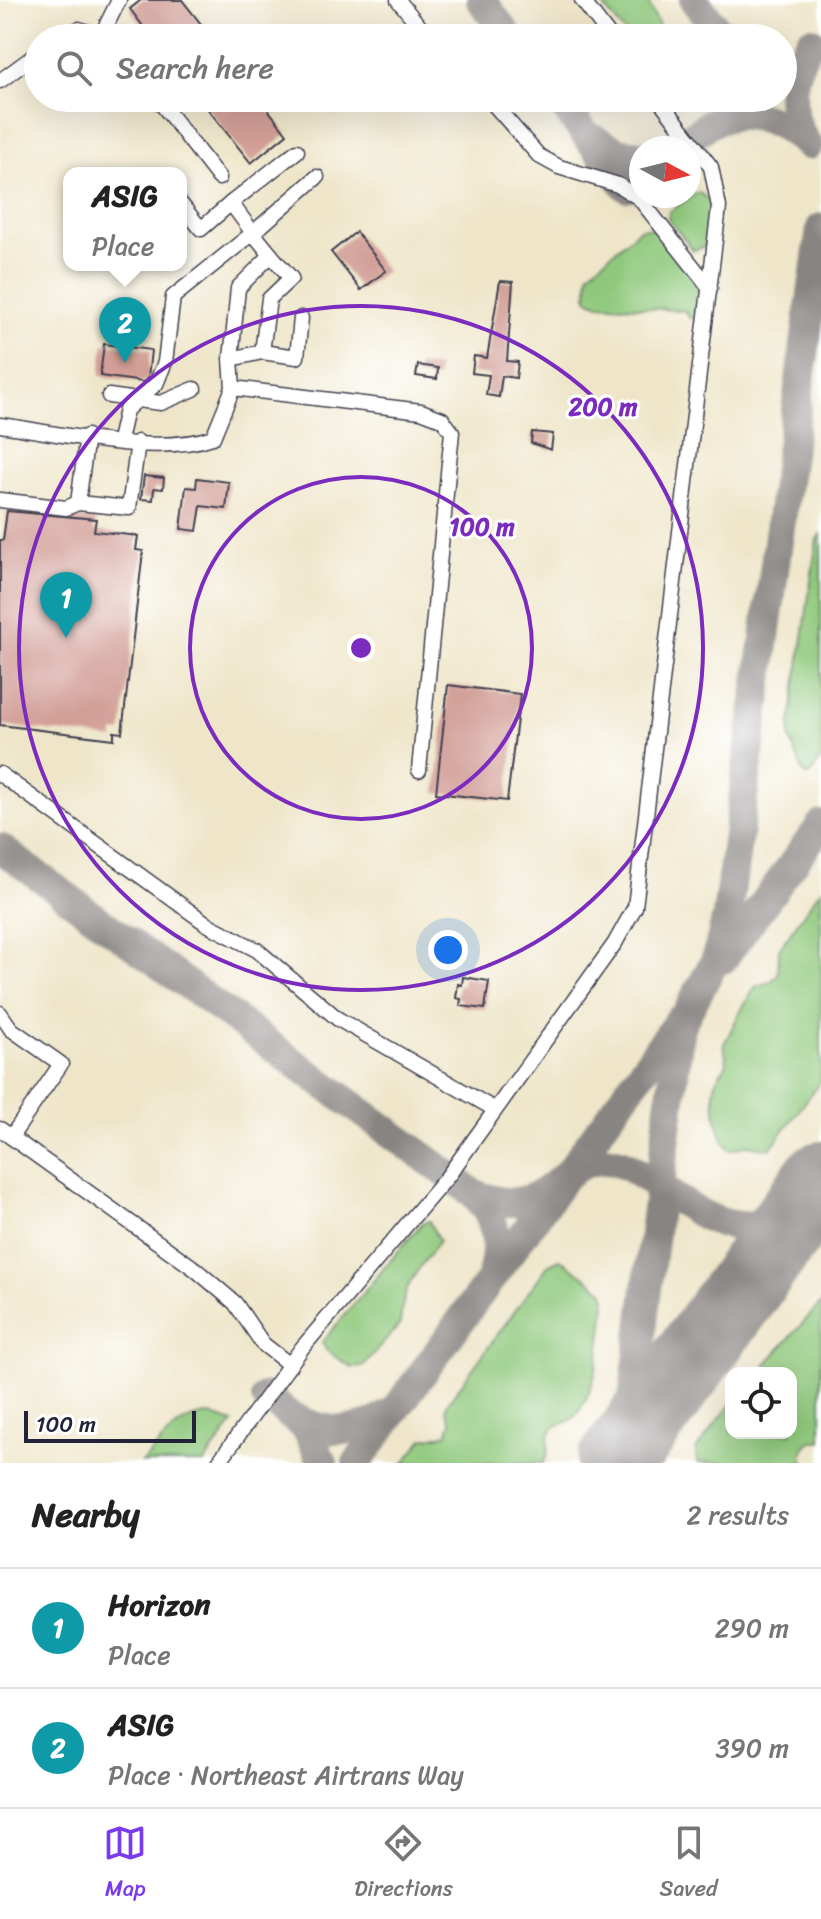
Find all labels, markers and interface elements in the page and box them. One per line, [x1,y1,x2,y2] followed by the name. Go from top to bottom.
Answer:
[24,24,797,112] search box
[116,41,274,95] text: Search here
[52,46,96,90] icon: search
[629,136,701,208] north arrow
[63,167,187,271] popup
[92,169,158,223] text: ASIG
[92,223,154,269] text: Place
[99,297,151,363] pin: 2
[568,386,638,428] text: 200 m
[449,506,515,548] text: 100 m
[40,572,92,638] pin: 1
[347,634,375,662] centre of rings
[428,930,468,970] your location
[725,1367,797,1439] map controls
[725,1367,797,1439] button: locate
[36,1405,96,1444] text: 100 m
[24,1407,196,1443] scale bar
[32,1485,140,1545] text: Nearby
[687,1492,789,1538] text: 2 results
[108,1578,210,1632] text: Horizon
[52,1605,64,1651] text: 1
[715,1605,789,1651] text: 290 m
[108,1632,171,1678] text: Place
[108,1698,174,1752] text: ASIG
[50,1725,66,1771] text: 2
[716,1725,789,1771] text: 390 m
[108,1752,464,1798] text: Place · Northeast Airtrans Way
[103,1821,147,1908] tab: Map
[354,1821,453,1908] tab: Directions
[660,1821,718,1908] tab: Saved

